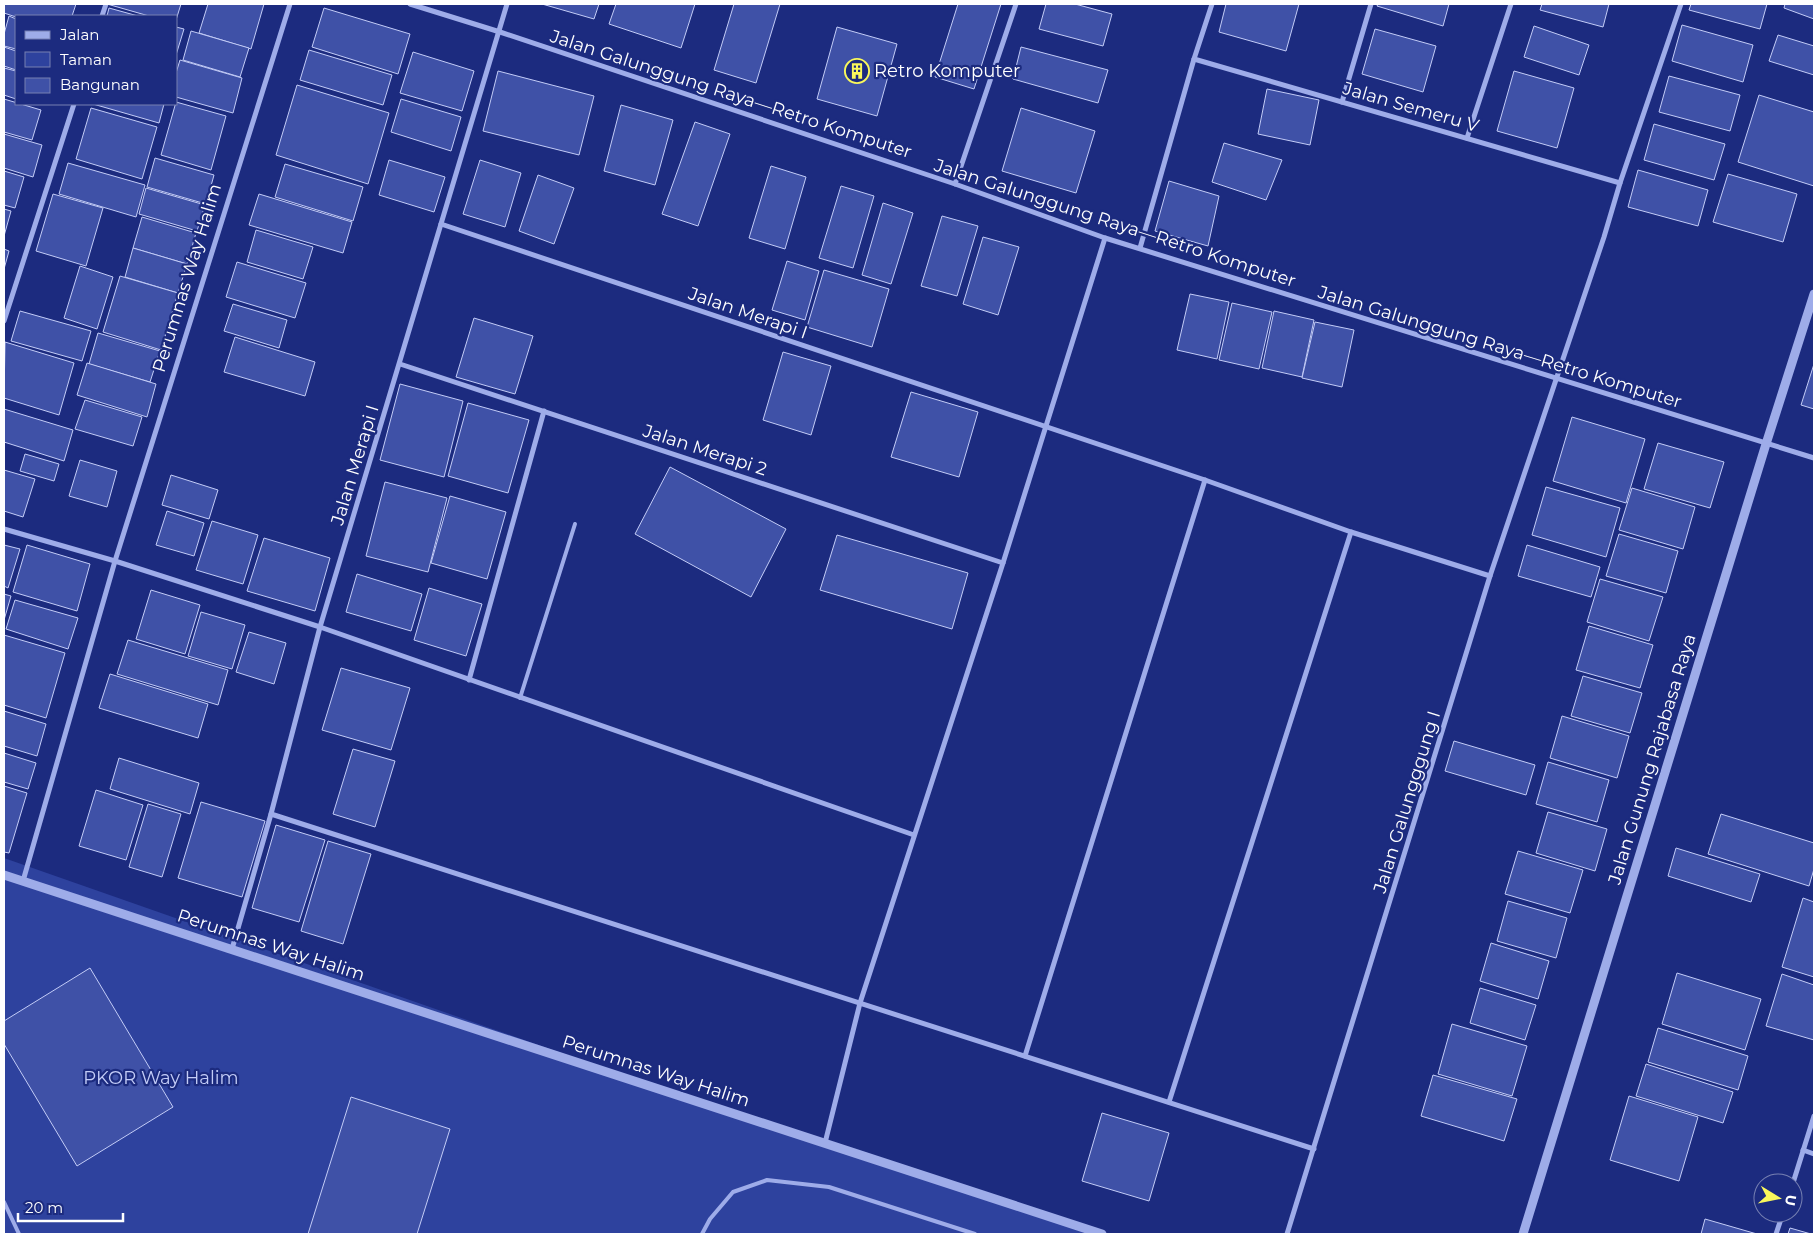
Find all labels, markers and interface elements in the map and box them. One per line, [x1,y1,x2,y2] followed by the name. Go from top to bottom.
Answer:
[15,15,178,105] legend
[59,25,99,44] text: Jalan
[546,25,915,163] street label: Jalan Galunggung Raya—Retro Komputer
[60,50,112,69] text: Taman
[844,58,870,84] building icon: Retro Komputer
[874,60,1020,82] place label: Retro Komputer
[60,75,140,94] text: Bangunan
[1339,77,1482,137] street label: Jalan Semeru V
[930,154,1299,292] street label: Jalan Galunggung Raya—Retro Komputer
[148,181,226,375] street label: Perumnas Way Halim
[1315,281,1684,413] street label: Jalan Galunggung Raya—Retro Komputer
[685,282,810,344] street label: Jalan Merapi I
[326,402,384,529] street label: Jalan Merapi I
[639,419,770,480] street label: Jalan Merapi 2
[1603,631,1701,888] street label: Jalan Gunung Rajabasa Raya
[1369,708,1445,897] street label: Jalan Galungggung I
[174,904,368,986] street label: Perumnas Way Halim
[559,1030,753,1112] street label: Perumnas Way Halim
[83,1067,239,1089] park label: PKOR Way Halim
[1753,1173,1803,1223] north arrow
[18,1190,122,1222] scale bar
[1781,1193,1801,1207] text: U
[25,1198,63,1217] text: 20 m

